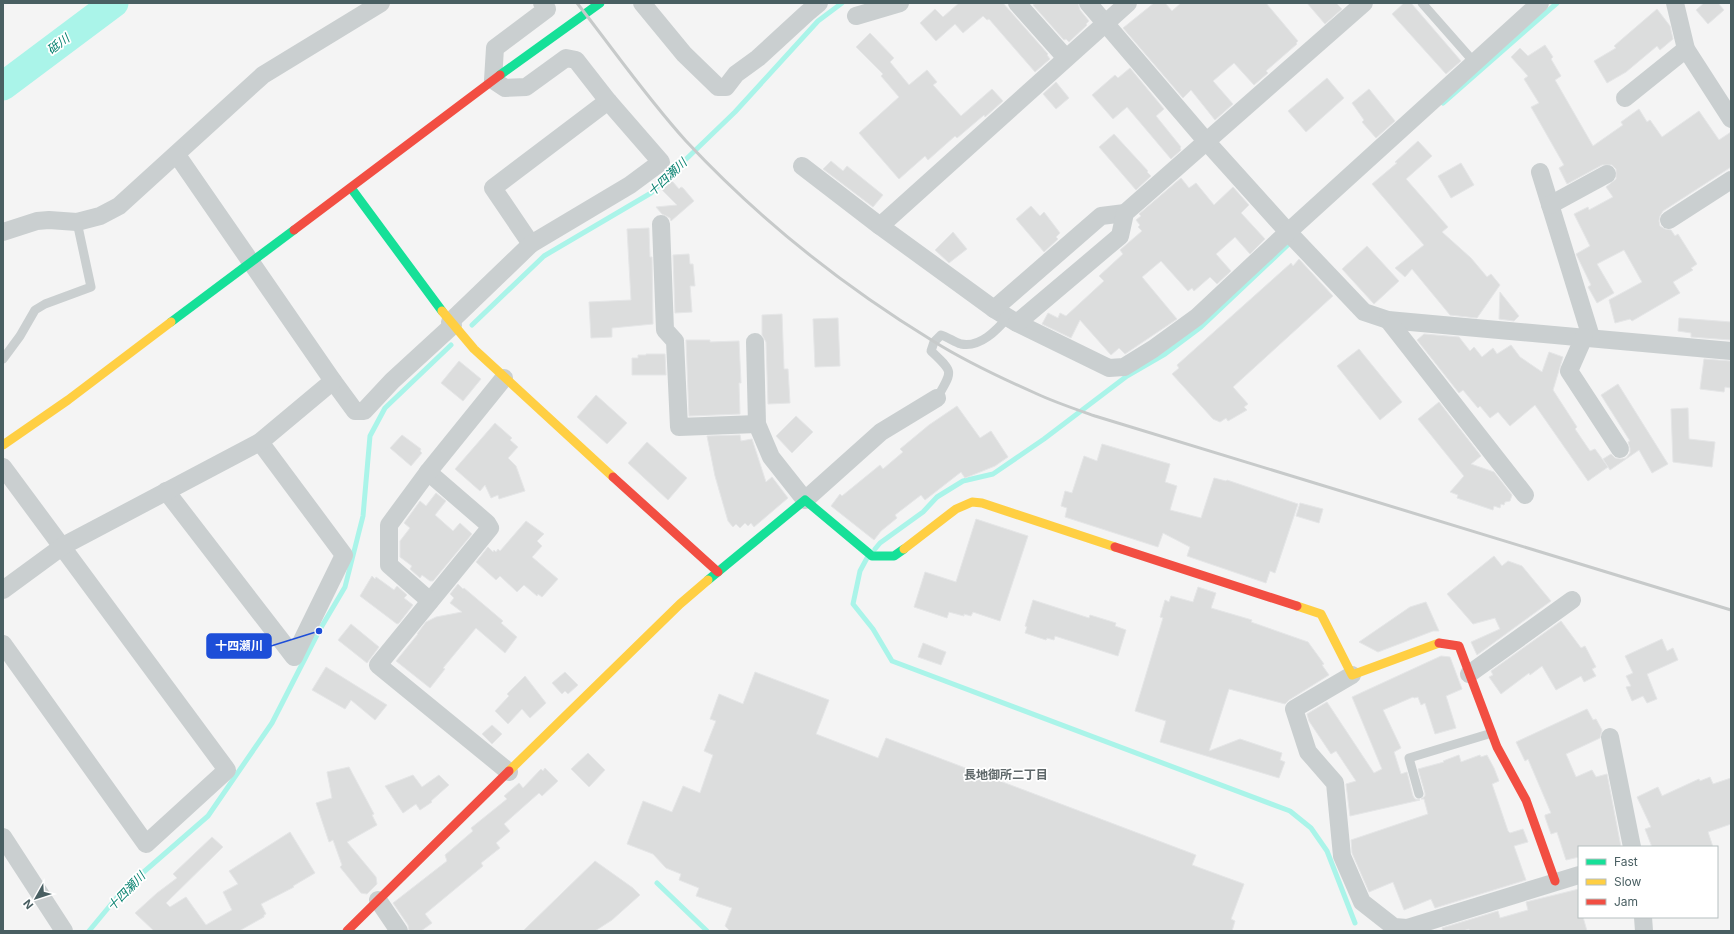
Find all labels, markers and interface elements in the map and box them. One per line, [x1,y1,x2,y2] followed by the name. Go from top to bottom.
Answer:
[44,30,74,57] water label: 砥川
[644,154,691,199] water label: 十四瀬川
[207,634,271,658] callout: 十四瀬川
[215,638,263,653] text: 十四瀬川
[964,767,1048,782] district label: 長地御所二丁目
[1578,846,1718,918] legend
[1614,854,1638,869] text: Fast
[104,867,149,913] water label: 十四瀬川
[1614,874,1642,889] text: Slow
[16,878,56,918] north arrow
[1614,894,1638,909] text: Jam
[20,897,36,912] text: N

